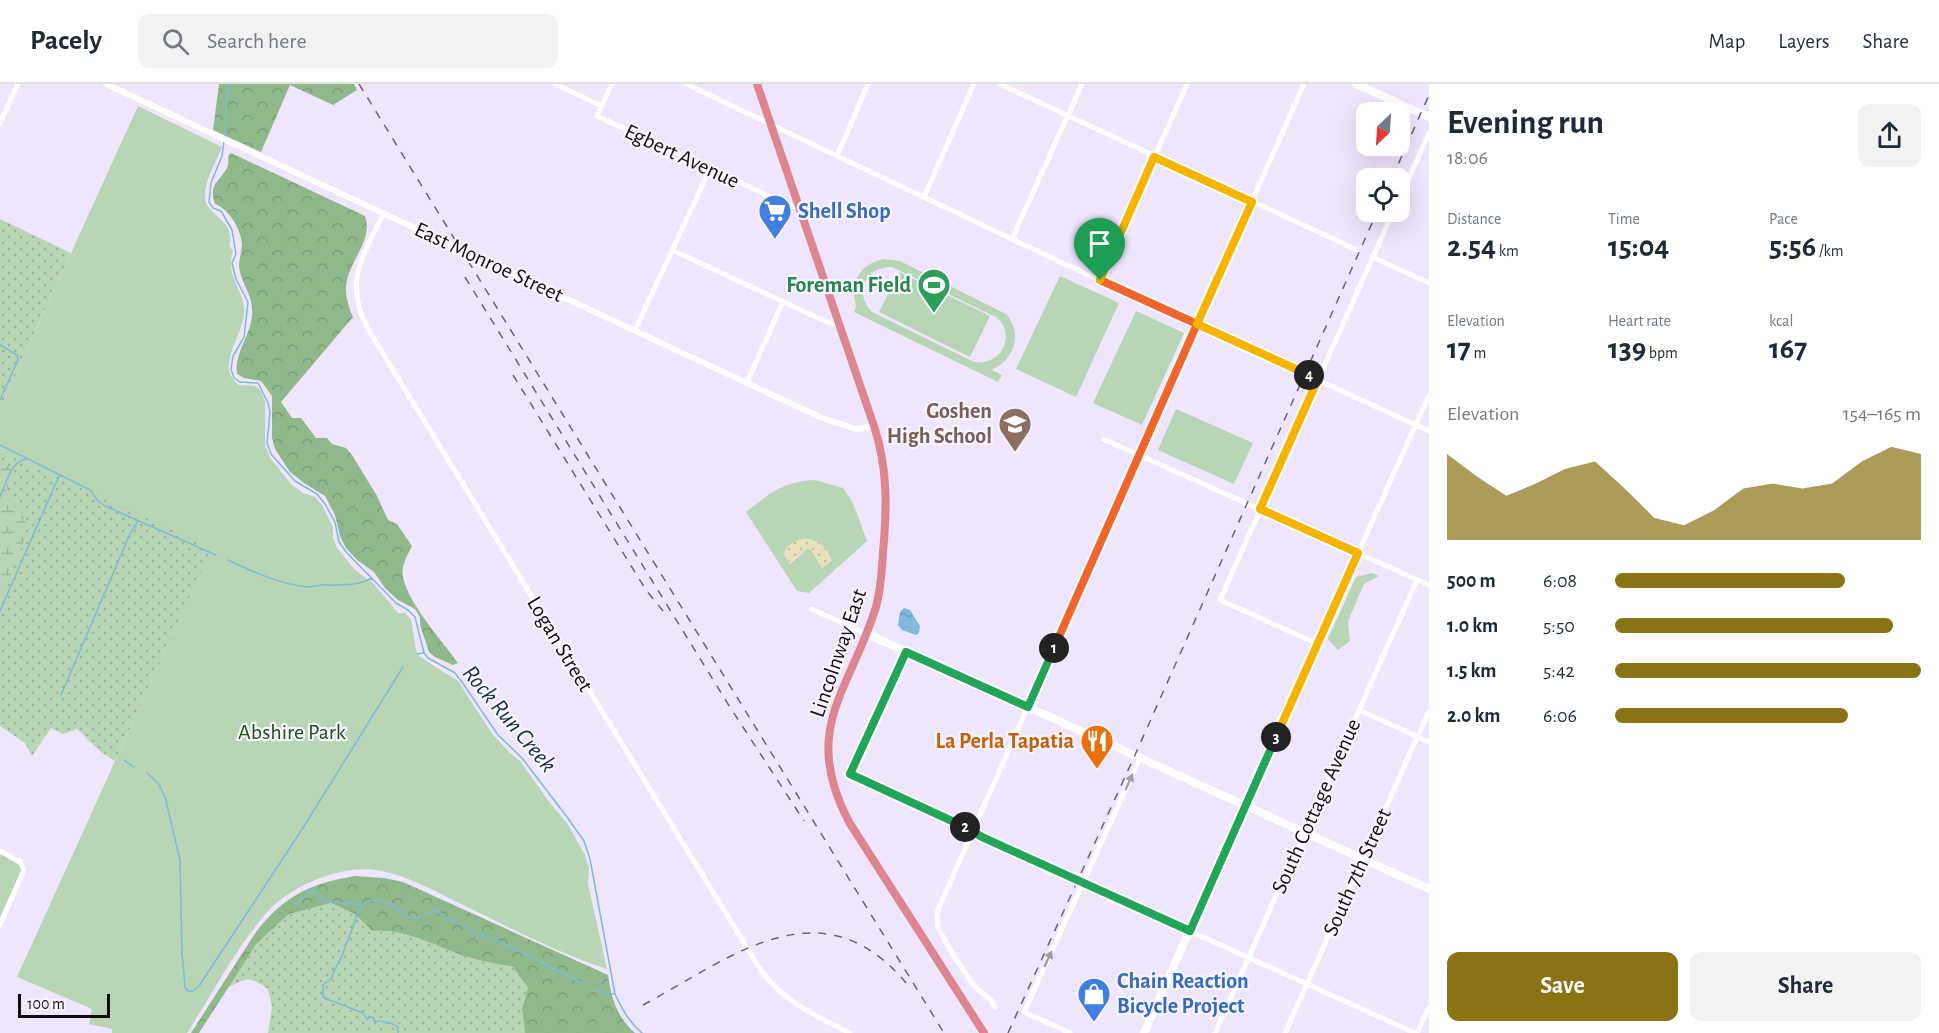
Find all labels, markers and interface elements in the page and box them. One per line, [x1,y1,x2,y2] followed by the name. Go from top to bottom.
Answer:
[138,14,558,68] search box
[159,25,192,58] icon: search
[30,27,102,55] text: Pacely
[207,30,307,52] text: Search here
[1709,31,1745,52] text: Map
[1778,31,1829,52] text: Layers
[1862,31,1909,52] text: Share
[1356,102,1410,156] north arrow
[1356,102,1410,222] map controls
[1858,104,1921,167] button: share
[1447,107,1604,140] text: Evening run
[621,120,743,192] street label: Egbert Avenue
[1447,148,1488,168] text: 18:06
[1356,168,1410,222] button: locate
[757,193,793,240] supermarket icon: Shell Shop
[798,200,891,222] place label: Shell Shop
[1447,211,1501,227] text: Distance
[1608,211,1640,227] text: Time
[1769,211,1798,227] text: Pace
[411,218,567,306] street label: East Monroe Street
[1074,218,1125,280] pin
[1083,227,1116,260] icon: arrive
[1447,232,1496,262] text: 2.54
[1608,232,1669,262] text: 15:04
[1769,232,1816,262] text: 5:56
[1496,243,1519,259] text: km
[1816,243,1844,259] text: /km
[916,267,952,314] sports icon: Foreman Field
[786,274,911,296] place label: Foreman Field
[1447,313,1505,329] text: Elevation
[1608,313,1671,329] text: Heart rate
[1769,313,1793,329] text: kcal
[1447,334,1471,364] text: 17
[1608,334,1646,364] text: 139
[1769,334,1807,364] text: 167
[1471,345,1486,361] text: m
[1646,345,1678,361] text: bpm
[1294,360,1324,390] pin: 4
[1305,367,1313,383] text: 4
[887,400,992,447] place label: Goshen High School
[1447,404,1519,424] text: Elevation
[1843,404,1921,424] text: 154–165 m
[997,406,1033,453] school or university icon: Goshen High School
[1447,571,1496,591] text: 500 m
[1543,571,1577,591] text: 6:08
[806,586,870,720] street label: Lincolnway East
[523,593,597,695] street label: Logan Street
[1447,616,1498,636] text: 1.0 km
[1543,616,1575,636] text: 5:50
[1039,633,1069,663] pin: 1
[1051,640,1057,656] text: 1
[458,661,560,777] water label: Rock Run Creek
[1447,661,1496,681] text: 1.5 km
[1543,661,1575,681] text: 5:42
[1447,706,1500,726] text: 2.0 km
[1543,706,1577,726] text: 6:06
[1268,715,1364,897] street label: South Cottage Avenue
[238,721,346,743] park label: Abshire Park
[1261,722,1291,752] pin: 3
[1079,723,1115,770] restaurant icon: La Perla Tapatia
[1273,729,1279,745] text: 3
[936,730,1074,752] place label: La Perla Tapatia
[1124,772,1134,790] one-way arrow
[1319,805,1395,939] street label: South 7th Street
[950,812,980,842] pin: 2
[961,819,969,835] text: 2
[1044,951,1053,968] one-way arrow
[1447,952,1678,1021] button: Save
[1690,952,1921,1021] button: Share
[1117,970,1249,1018] place label: Chain Reaction Bicycle Project
[1076,976,1112,1023] shop icon: Chain Reaction Bicycle Project
[18,991,110,1018] scale bar
[27,996,65,1012] text: 100 m

